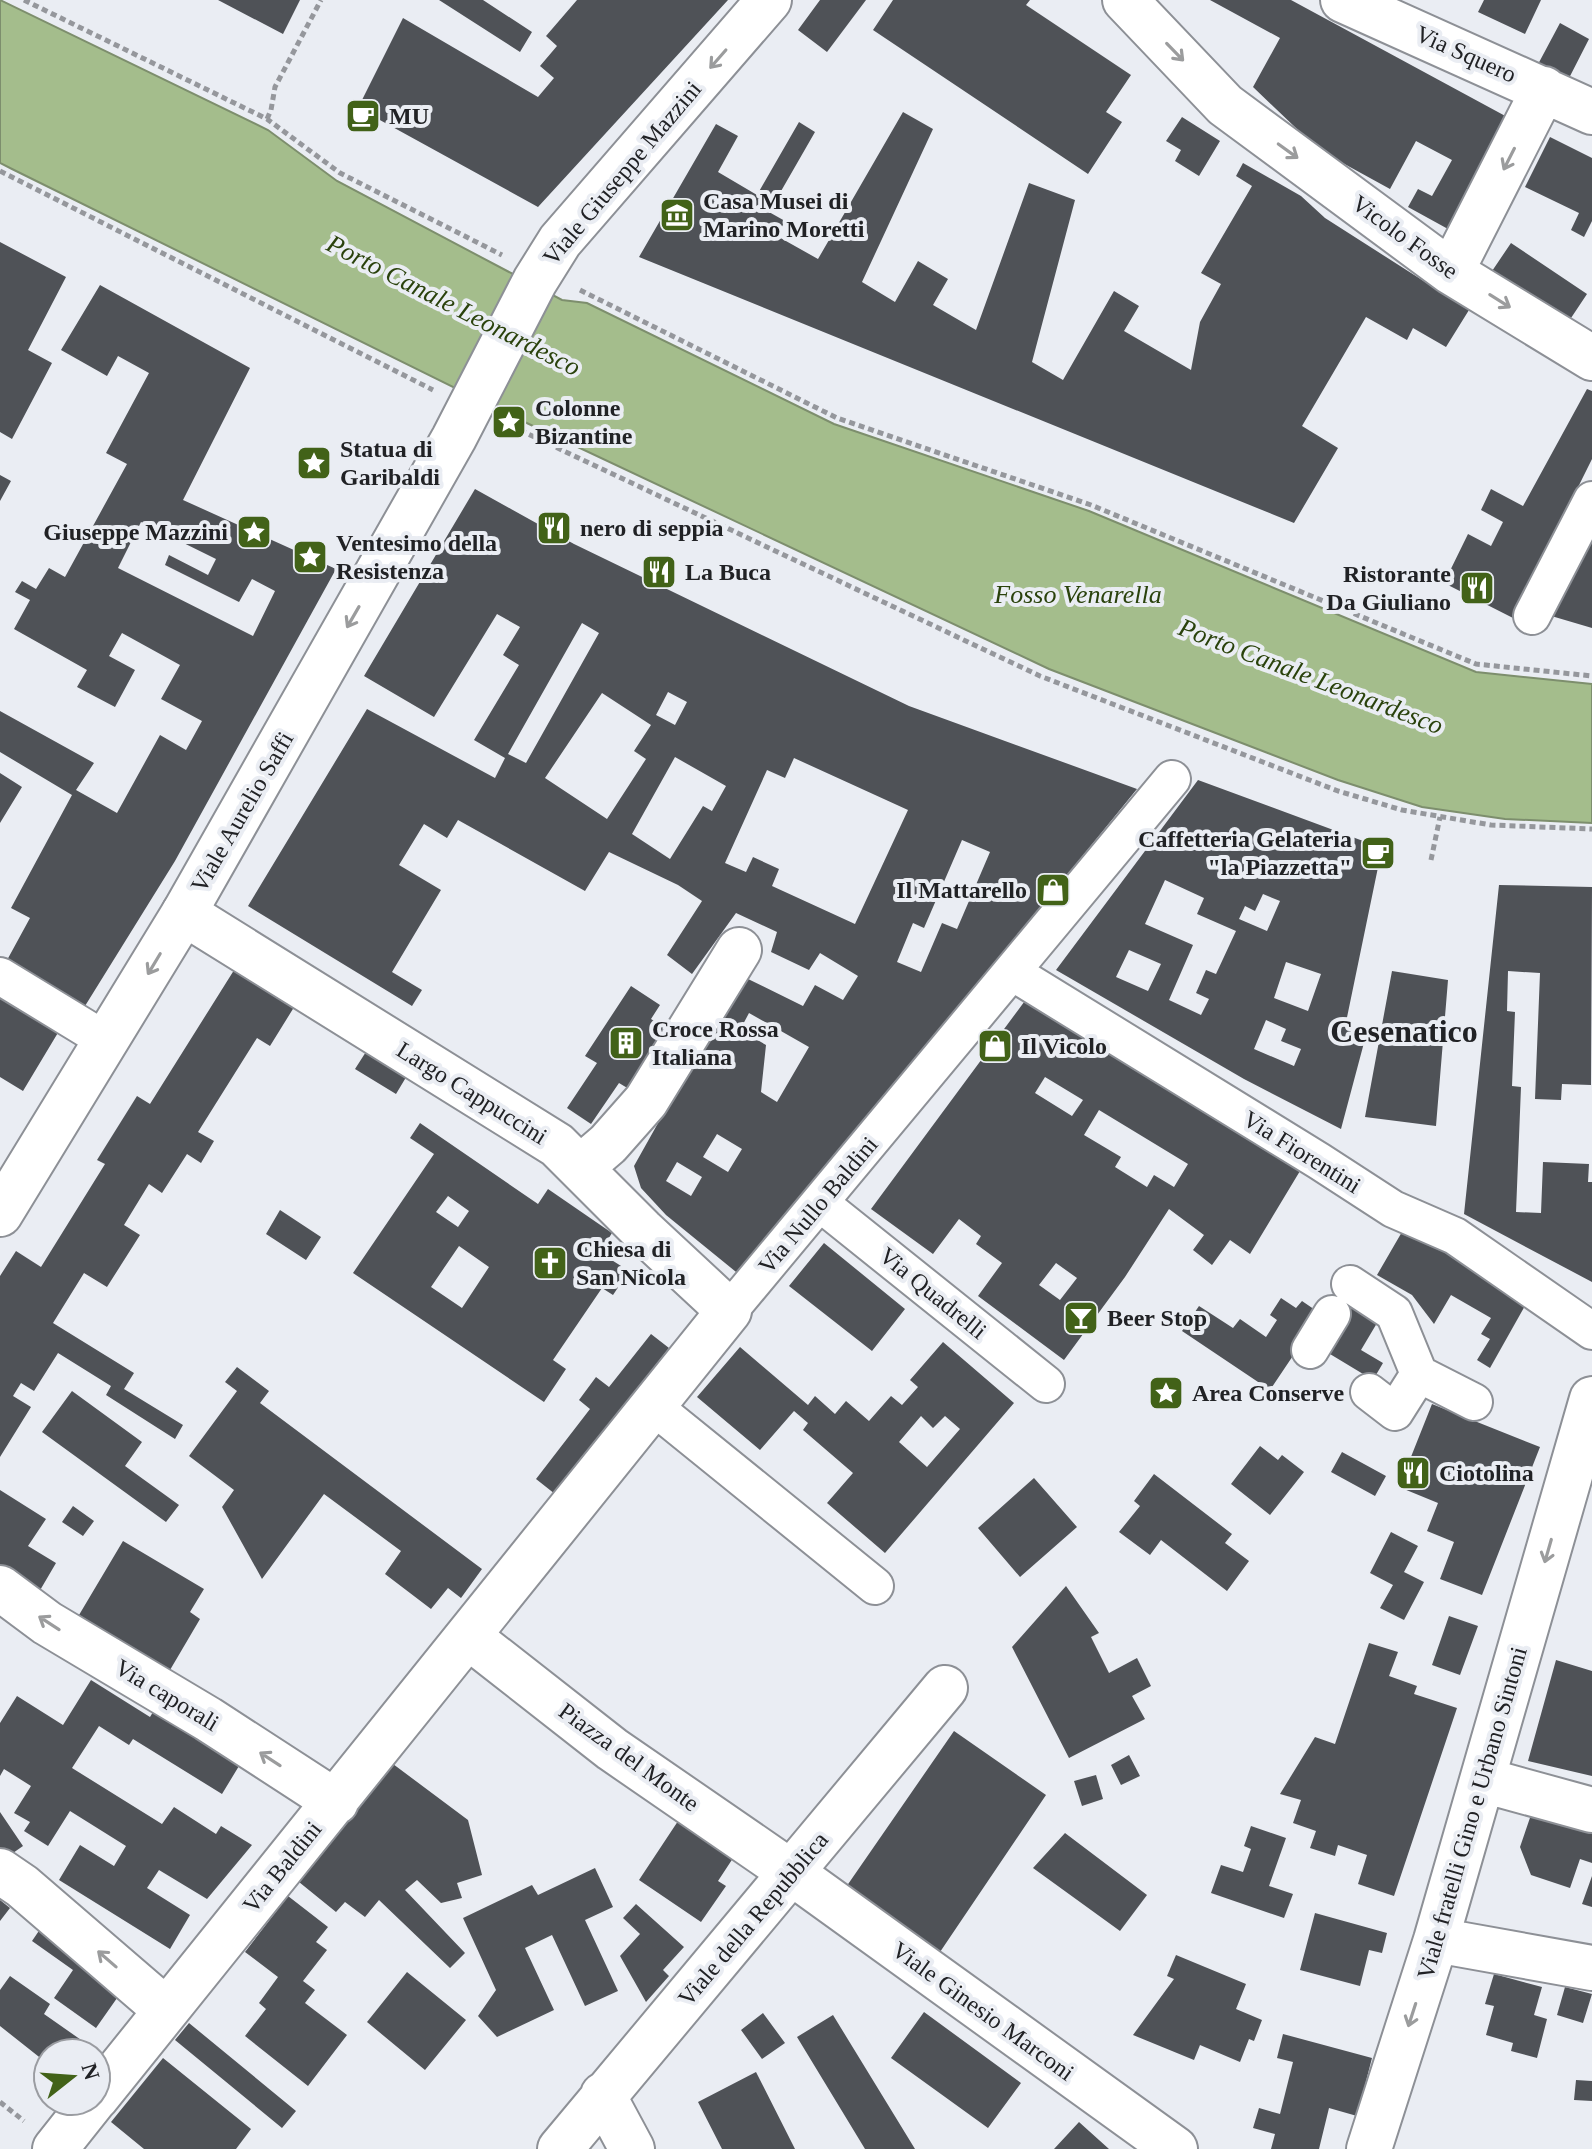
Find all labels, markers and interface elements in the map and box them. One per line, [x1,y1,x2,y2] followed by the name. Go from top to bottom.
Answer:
[1412,20,1520,88] street label: Via Squero
[1165,42,1184,61] one-way arrow
[709,48,727,68] one-way arrow
[538,76,707,270] street label: Viale Giuseppe Mazzini
[344,97,382,135] cafe icon: MU
[389,103,429,129] place label: MU
[1276,143,1298,159] one-way arrow
[1500,146,1516,170] one-way arrow
[703,188,865,242] place label: Casa Musei di Marino Moretti
[1347,190,1463,284] street label: Vicolo Fosse
[658,196,696,234] museum icon: Casa Musei di Marino Moretti
[321,228,585,382] water label: Porto Canale Leonardesco
[1488,293,1510,310] one-way arrow
[535,395,633,449] place label: Colonne Bizantine
[490,403,528,441] place icon: Colonne Bizantine
[340,436,440,490] place label: Statua di Garibaldi
[295,444,333,482] place icon: Statua di Garibaldi
[535,509,573,547] restaurant icon: nero di seppia
[235,513,273,551] place icon: Giuseppe Mazzini
[580,515,724,541] place label: nero di seppia
[43,519,228,545] place label: Giuseppe Mazzini
[336,530,497,584] place label: Ventesimo della Resistenza
[291,538,329,576] place icon: Ventesimo della Resistenza
[640,553,678,591] restaurant icon: La Buca
[685,559,771,585] place label: La Buca
[1326,561,1451,615] place label: Ristorante Da Giuliano
[1458,569,1496,607] restaurant icon: Ristorante Da Giuliano
[993,580,1162,609] water label: Fosso Venarella
[345,605,361,628] one-way arrow
[1174,612,1447,740] water label: Porto Canale Leonardesco
[186,727,299,897] street label: Viale Aurelio Saffi
[1138,826,1352,880] place label: Caffetteria Gelateria "la Piazzetta"
[1359,834,1397,872] cafe icon: Caffetteria Gelateria "la Piazzetta"
[1034,871,1072,909] shop icon: Il Mattarello
[896,877,1027,903] place label: Il Mattarello
[146,952,162,975] one-way arrow
[1330,1013,1478,1049] district label: Cesenatico
[652,1016,779,1070] place label: Croce Rossa Italiana
[607,1024,645,1062] building icon: Croce Rossa Italiana
[976,1027,1014,1065] shop icon: Il Vicolo
[1021,1033,1107,1059] place label: Il Vicolo
[392,1036,552,1150] street label: Largo Cappuccini
[1238,1106,1366,1199] street label: Via Fiorentini
[753,1131,883,1279] street label: Via Nullo Baldini
[576,1236,686,1290] place label: Chiesa di San Nicola
[874,1242,992,1344] street label: Via Quadrelli
[531,1244,569,1282] church icon: Chiesa di San Nicola
[1062,1299,1100,1337] bar icon: Beer Stop
[1107,1305,1207,1331] place label: Beer Stop
[1147,1374,1185,1412] place icon: Area Conserve
[1192,1380,1345,1406] place label: Area Conserve
[1394,1454,1432,1492] restaurant icon: Ciotolina
[1439,1460,1534,1486] place label: Ciotolina
[1540,1537,1555,1563] one-way arrow
[38,1615,60,1631] one-way arrow
[1412,1644,1532,1982] street label: Viale fratelli Gino e Urbano Sintoni
[110,1654,224,1736] street label: Via caporali
[554,1698,704,1816] street label: Piazza del Monte
[259,1751,282,1767] one-way arrow
[237,1816,327,1918] street label: Via Baldini
[673,1827,833,2011] street label: Viale della Repubblica
[887,1936,1079,2086] street label: Viale Ginesio Marconi
[97,1950,118,1968] one-way arrow
[1403,2003,1418,2028] one-way arrow
[32,2037,112,2117] north arrow
[76,2060,105,2083] text: N

